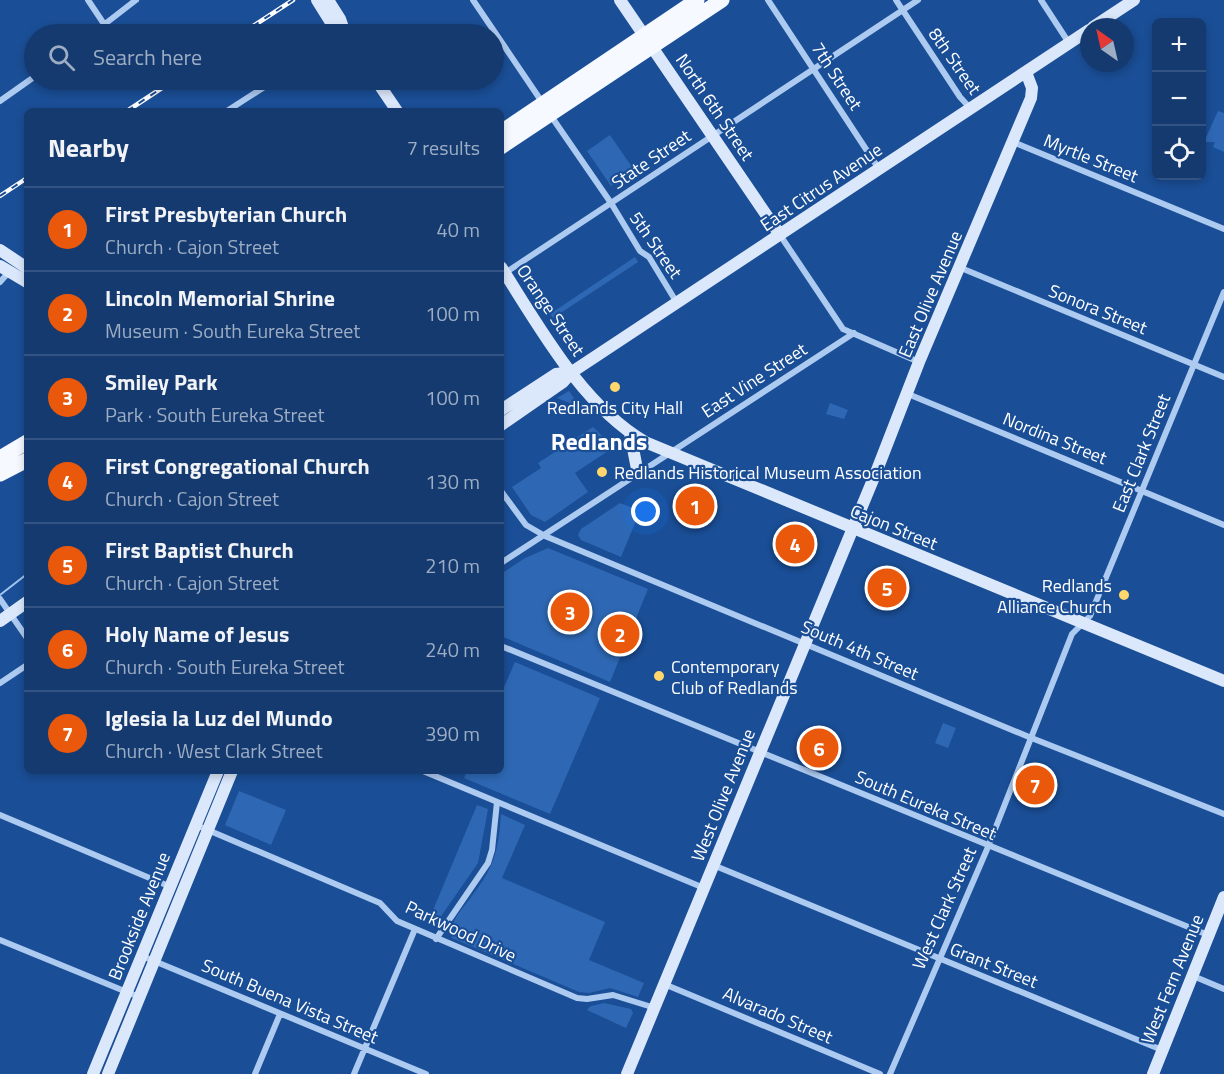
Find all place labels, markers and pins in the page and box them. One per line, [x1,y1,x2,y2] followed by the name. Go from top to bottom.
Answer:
[608,380,622,394] marker: Redlands City Hall
[547,394,683,421] place label: Redlands City Hall
[614,459,922,486] place label: Redlands Historical Museum Association
[595,465,609,479] marker: Redlands Historical Museum Association
[676,484,714,528] pin: 1
[776,522,814,566] pin: 4
[868,566,906,610] pin: 5
[997,572,1112,620] place label: Redlands Alliance Church
[1117,588,1131,602] marker: Redlands Alliance Church
[550,590,590,634] pin: 3
[600,612,640,656] pin: 2
[671,653,798,701] place label: Contemporary Club of Redlands
[652,669,666,683] marker: Contemporary Club of Redlands
[800,726,838,771] pin: 6
[1016,762,1054,808] pin: 7

